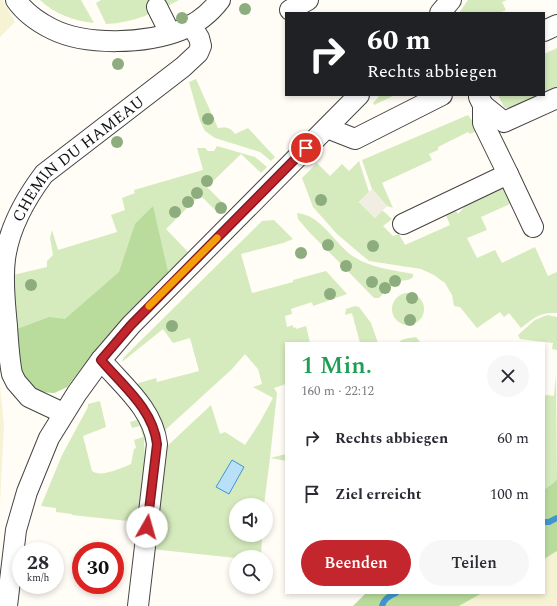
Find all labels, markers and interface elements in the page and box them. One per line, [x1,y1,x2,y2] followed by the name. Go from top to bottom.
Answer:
[367,19,431,62] text: 60 m
[301,28,353,80] icon: right
[367,58,497,85] text: Rechts abbiegen
[6,90,150,226] street label: CHEMIN DU HAMEAU
[289,131,323,165] pin
[295,137,317,159] icon: arrive
[301,348,372,384] text: 1 Min.
[487,355,529,397] button: close
[301,381,374,401] text: 160 m · 22:12
[301,427,323,449] icon: right
[335,427,448,450] text: Rechts abbiegen
[497,427,529,450] text: 60 m
[301,483,323,505] icon: arrive
[335,483,421,506] text: Ziel erreicht
[490,483,529,506] text: 100 m
[229,498,273,594] map controls
[229,498,273,542] button: sound
[126,506,168,548] position arrow
[301,540,411,586] button: Beenden
[419,540,529,586] button: Teilen
[72,542,124,594] speed limit sign: 30
[27,548,49,578] text: 28
[229,550,273,594] button: search
[27,570,49,586] text: km/h

